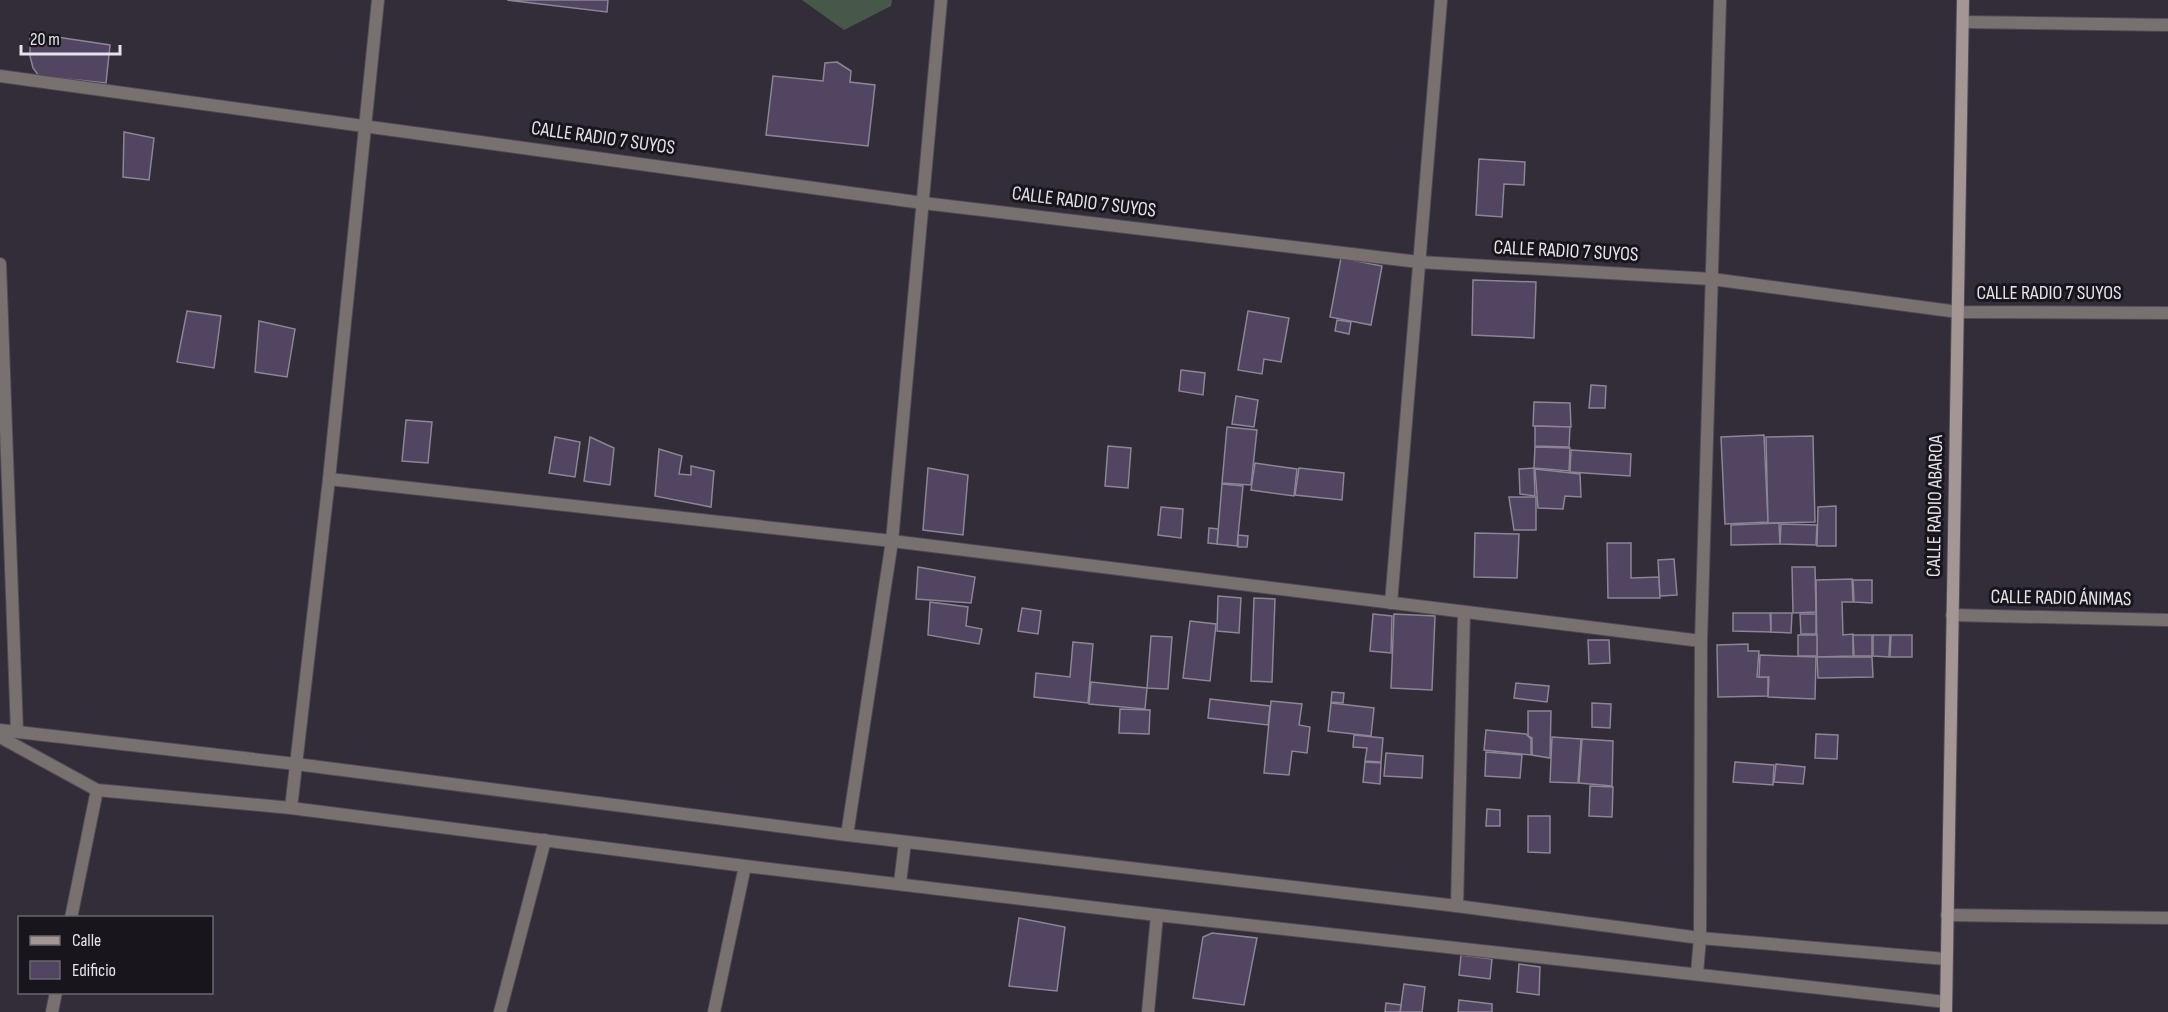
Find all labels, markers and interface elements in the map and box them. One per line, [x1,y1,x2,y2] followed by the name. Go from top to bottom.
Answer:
[21,18,120,56] scale bar
[30,29,60,50] text: 20 m
[530,116,676,160] street label: CALLE RADIO 7 SUYOS
[1011,181,1157,223] street label: CALLE RADIO 7 SUYOS
[1493,235,1639,267] street label: CALLE RADIO 7 SUYOS
[1977,281,2121,305] street label: CALLE RADIO 7 SUYOS
[1922,434,1948,577] street label: CALLE RADIO ABAROA
[1990,585,2132,611] street label: CALLE RADIO ÁNIMAS
[18,916,213,994] legend
[72,930,101,951] text: Calle
[72,960,116,981] text: Edificio

